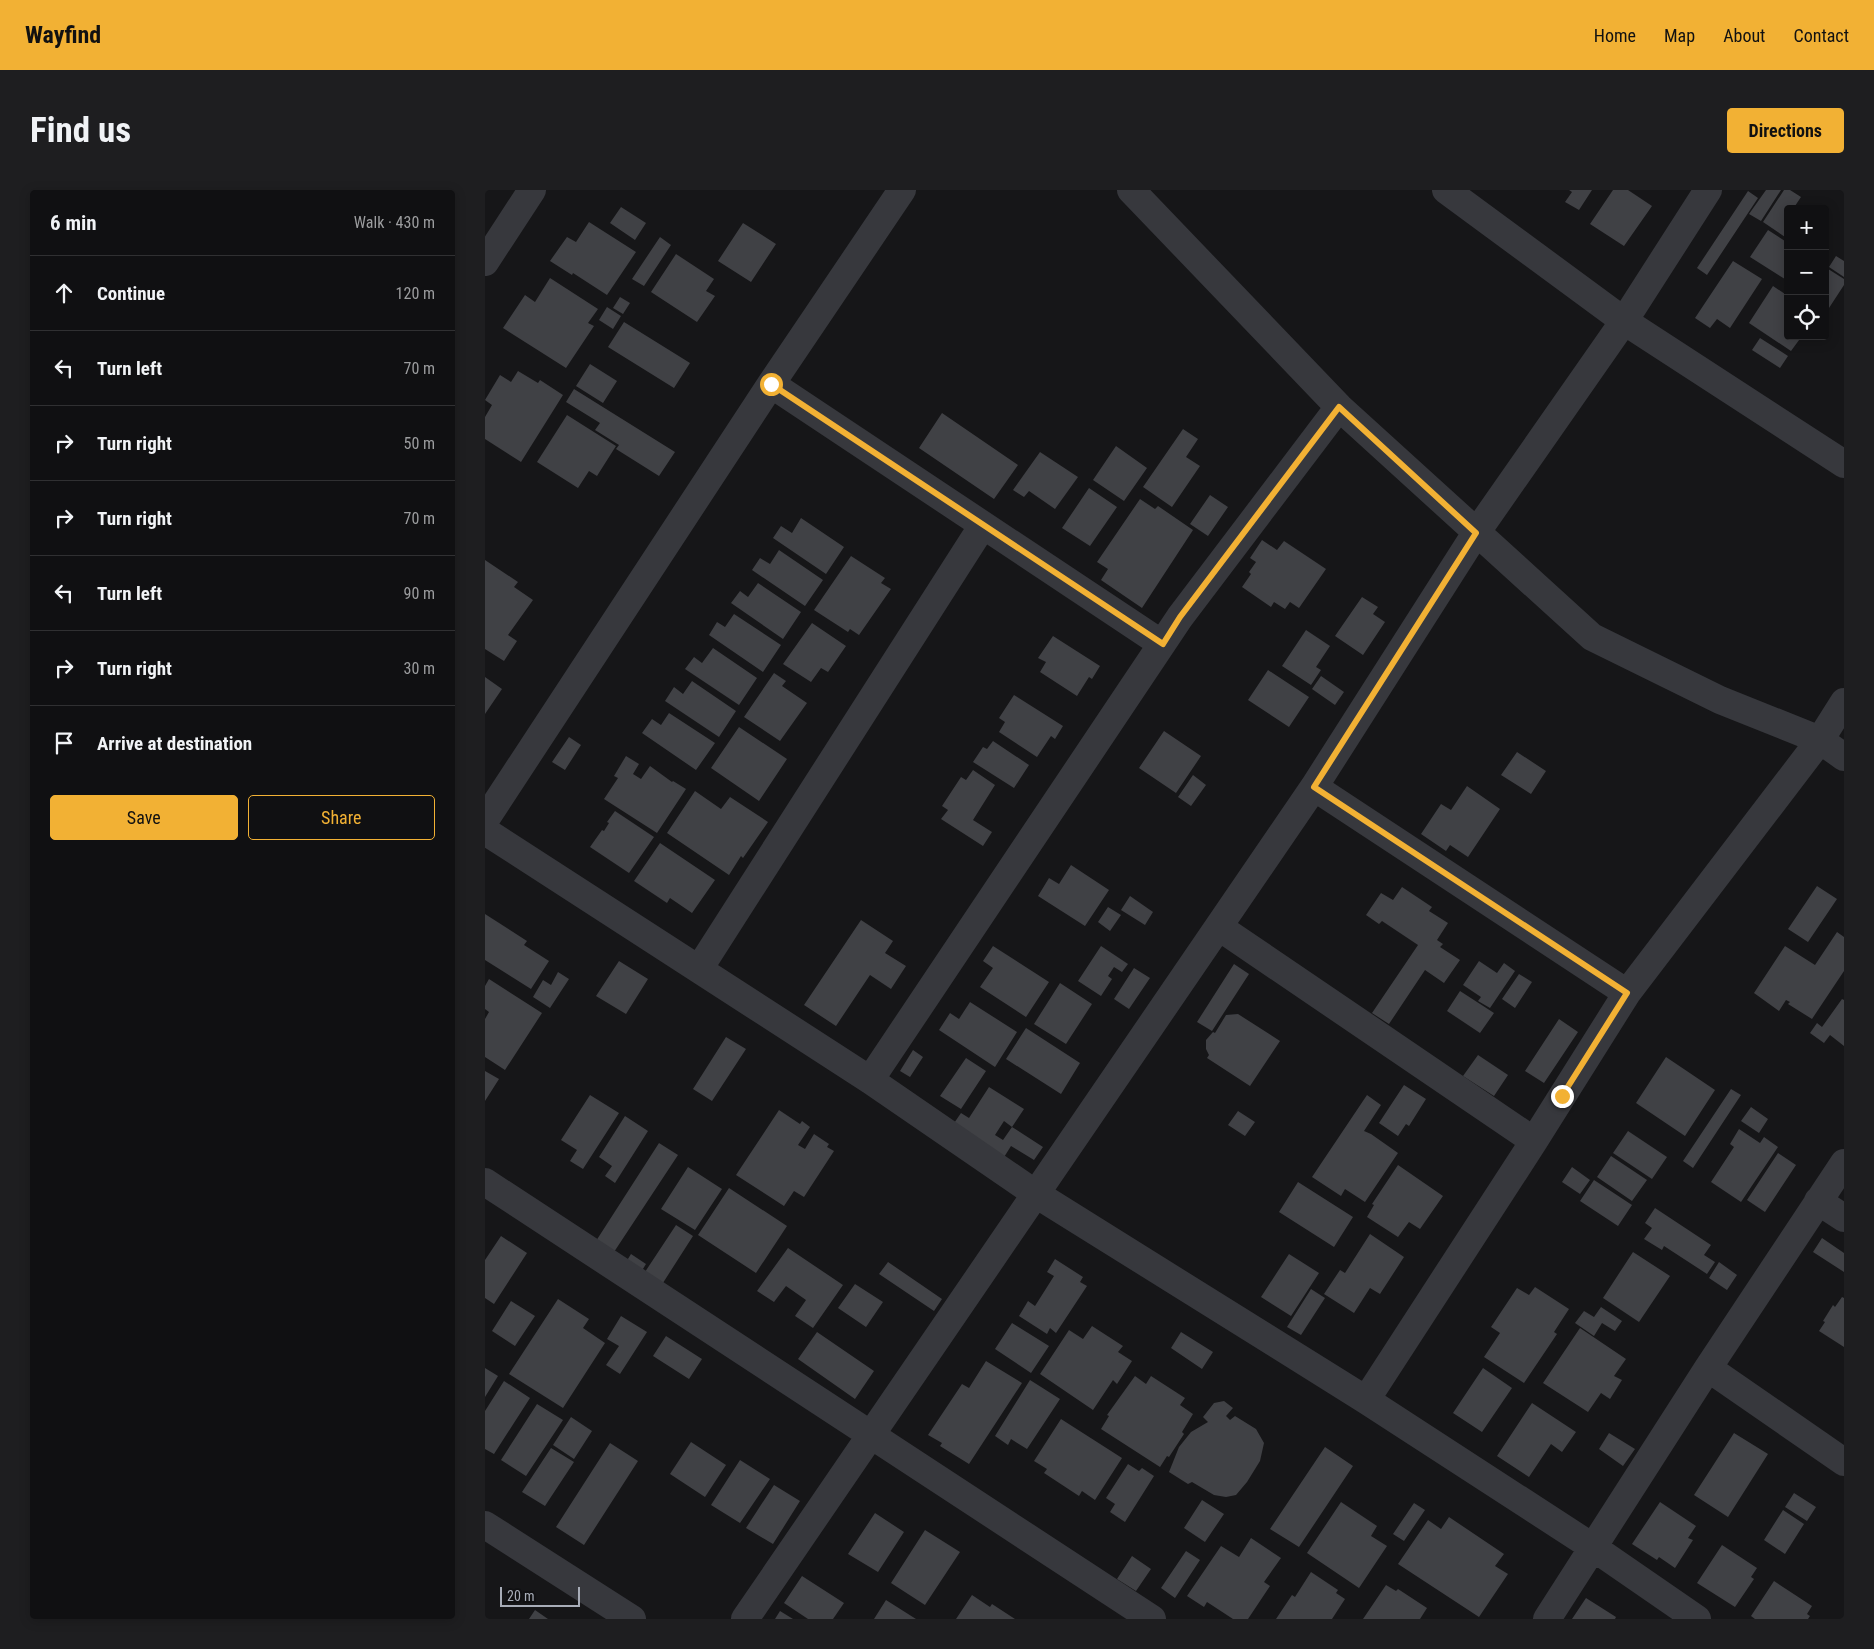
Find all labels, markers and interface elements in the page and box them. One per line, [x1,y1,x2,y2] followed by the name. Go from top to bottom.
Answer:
[25,21,101,49] text: Wayfind
[1594,25,1636,46] text: Home
[1664,25,1695,46] text: Map
[1723,25,1765,46] text: About
[1793,25,1849,46] text: Contact
[1727,108,1844,153] button: Directions
[30,110,131,151] text: Find us
[1784,205,1829,340] map controls
[1784,205,1829,250] button: +
[50,211,97,235] text: 6 min
[354,213,435,232] text: Walk · 430 m
[1784,250,1829,295] button: −
[50,279,78,307] icon: ahead
[97,282,165,305] text: Continue
[396,284,435,303] text: 120 m
[1784,295,1829,340] button: locate
[50,354,78,382] icon: left
[97,357,162,380] text: Turn left
[403,359,435,378] text: 70 m
[760,373,783,396] route start
[50,429,78,457] icon: right
[97,432,172,455] text: Turn right
[403,434,435,453] text: 50 m
[50,504,78,532] icon: right
[97,507,172,530] text: Turn right
[403,509,435,528] text: 70 m
[50,579,78,607] icon: left
[97,582,162,605] text: Turn left
[403,584,435,603] text: 90 m
[50,654,78,682] icon: right
[97,657,172,680] text: Turn right
[403,659,435,678] text: 30 m
[50,729,78,757] icon: arrive
[97,732,252,755] text: Arrive at destination
[50,795,238,840] button: Save
[248,795,435,840] button: Share
[1551,1085,1574,1108] route end
[500,1584,580,1607] scale bar
[507,1588,535,1604] text: 20 m

